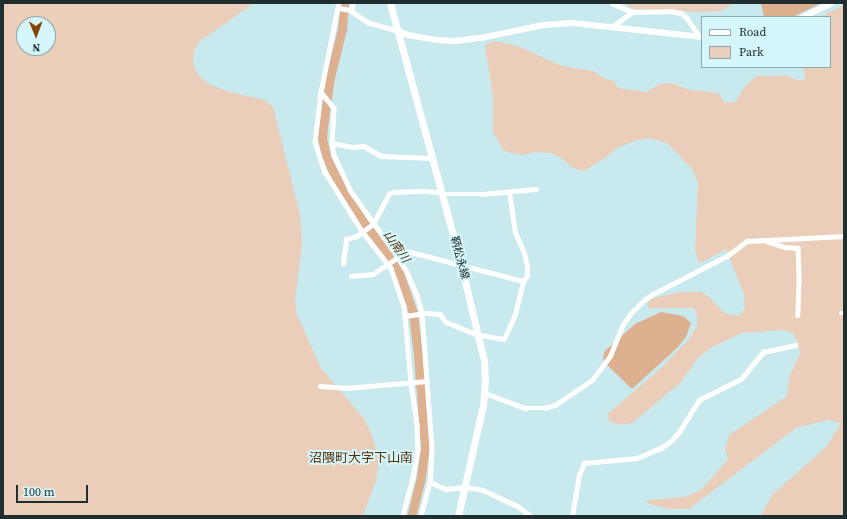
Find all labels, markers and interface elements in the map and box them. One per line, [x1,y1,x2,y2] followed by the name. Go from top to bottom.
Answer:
[16,16,56,56] north arrow
[701,16,831,68] legend
[739,24,766,40] text: Road
[32,40,40,55] text: N
[739,44,764,60] text: Park
[380,228,412,266] water label: 山南川
[447,235,471,281] street label: 鞆松永線
[309,450,413,466] district label: 沼隈町大字下山南
[18,477,90,503] scale bar
[23,484,55,500] text: 100 m

